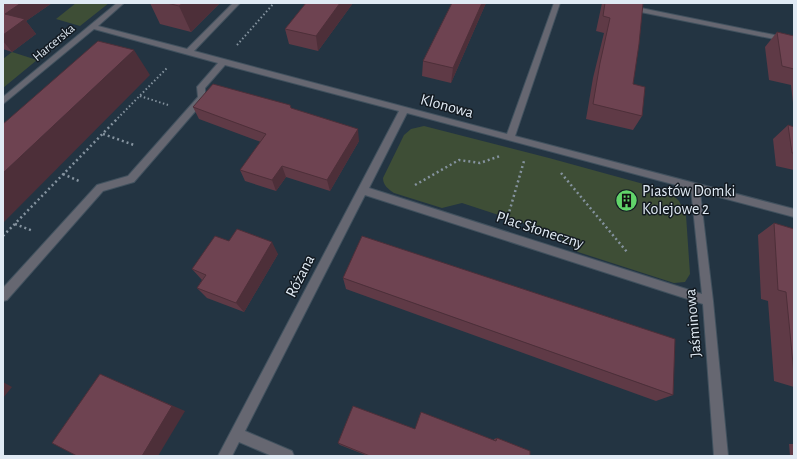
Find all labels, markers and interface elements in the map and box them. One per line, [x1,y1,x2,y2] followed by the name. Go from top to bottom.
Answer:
[31,22,77,64] street label: Harcerska
[419,91,475,121] street label: Klonowa
[642,183,735,218] place label: Piastów Domki Kolejowe 2
[613,187,639,213] building icon: Piastów Domki Kolejowe 2
[494,208,586,253] street label: Plac Słoneczny
[283,252,317,300] street label: Różana
[682,288,704,358] street label: Jaśminowa

